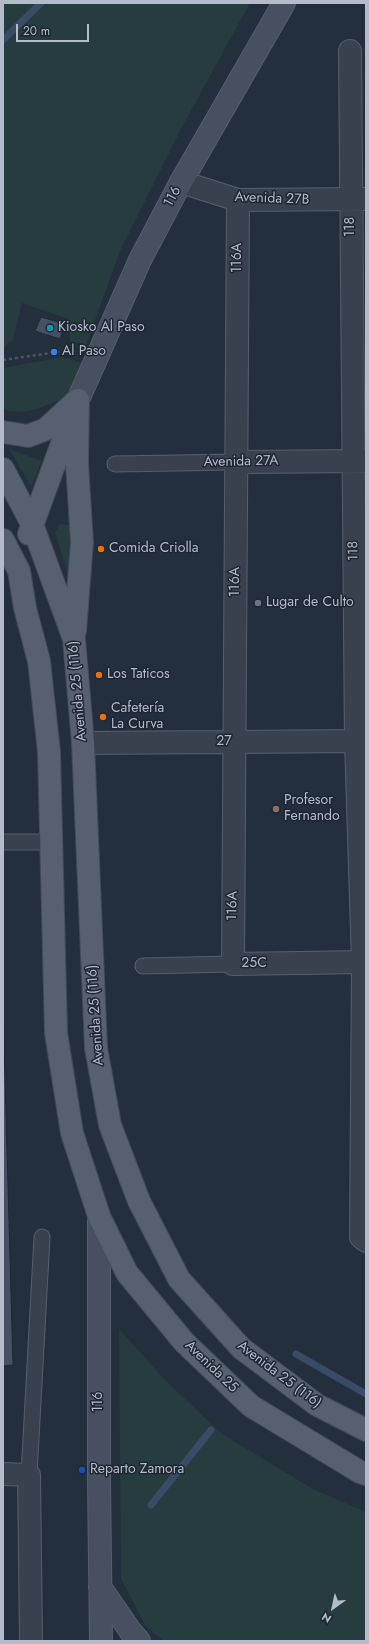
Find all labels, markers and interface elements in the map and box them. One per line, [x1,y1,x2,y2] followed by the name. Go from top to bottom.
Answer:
[18,16,91,42] scale bar
[23,22,50,40] text: 20 m
[161,184,185,210] street label: 116
[234,189,310,209] street label: Avenida 27B
[343,217,359,237] street label: 118
[230,243,246,273] street label: 116A
[58,320,145,336] place label: Kiosko Al Paso
[45,323,55,333] marker: Kiosko Al Paso
[62,344,106,360] place label: Al Paso
[49,347,59,357] marker: Al Paso
[203,453,279,471] street label: Avenida 27A
[109,541,199,557] place label: Comida Criolla
[345,541,363,561] street label: 118
[96,544,106,554] marker: Comida Criolla
[228,567,244,597] street label: 116A
[266,595,354,611] place label: Lugar de Culto
[253,598,263,608] marker: Lugar de Culto
[65,640,91,742] street label: Avenida 25 (116)
[107,667,170,683] place label: Los Taticos
[94,670,104,680] marker: Los Taticos
[111,701,164,734] place label: Cafetería La Curva
[98,712,108,722] marker: Cafetería La Curva
[216,734,232,750] street label: 27
[284,793,340,826] place label: Profesor Fernando
[271,804,281,814] marker: Profesor Fernando
[224,891,242,921] street label: 116A
[241,956,267,972] street label: 25C
[84,964,108,1066] street label: Avenida 25 (116)
[181,1338,241,1396] street label: Avenida 25
[234,1338,324,1412] street label: Avenida 25 (116)
[91,1392,107,1412] street label: 116
[90,1462,184,1478] place label: Reparto Zamora
[77,1465,87,1475] marker: Reparto Zamora
[313,1588,353,1628] north arrow
[318,1609,334,1627] text: N

